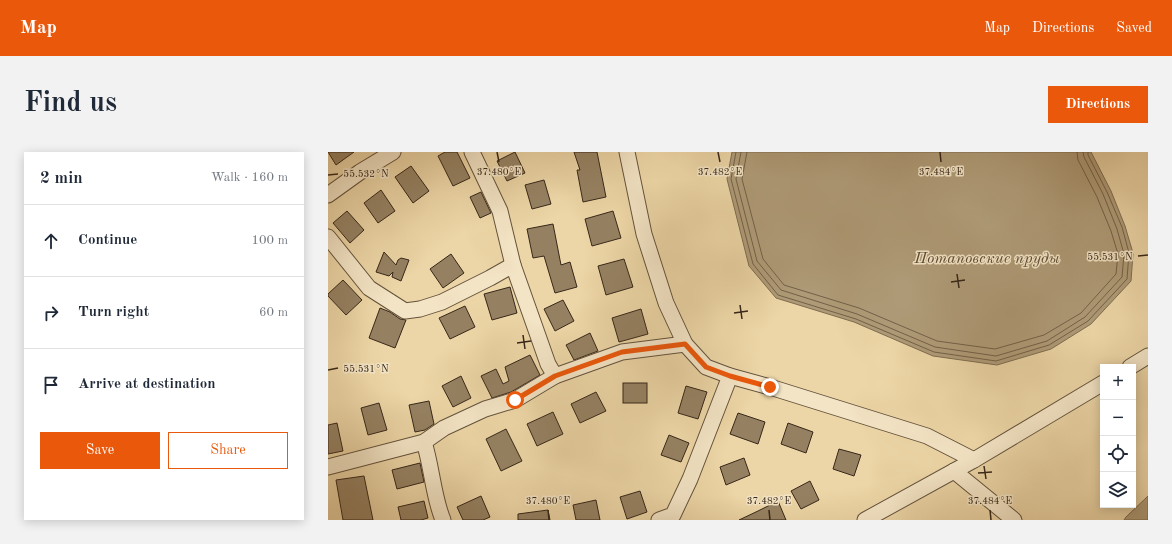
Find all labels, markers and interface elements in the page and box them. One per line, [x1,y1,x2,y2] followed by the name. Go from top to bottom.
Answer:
[20,19,57,38] text: Map
[984,21,1010,35] text: Map
[1032,21,1094,35] text: Directions
[1116,21,1152,35] text: Saved
[1048,86,1148,123] button: Directions
[24,90,117,118] text: Find us
[477,167,521,177] text: 37.480°E
[698,167,742,177] text: 37.482°E
[919,167,963,177] text: 37.484°E
[343,169,389,179] text: 55.532°N
[40,170,83,187] text: 2 min
[211,171,288,184] text: Walk · 160 m
[40,230,62,252] icon: ahead
[78,233,137,248] text: Continue
[251,234,288,247] text: 100 m
[913,251,1060,267] water label: Потаповские пруды
[1087,252,1133,262] text: 55.531°N
[40,302,62,324] icon: right
[78,305,149,320] text: Turn right
[259,306,288,319] text: 60 m
[343,364,389,374] text: 55.531°N
[1100,364,1136,508] map controls
[1100,364,1136,400] button: +
[40,374,62,396] icon: arrive
[78,377,216,392] text: Arrive at destination
[761,378,779,396] route end
[506,391,524,409] route start
[1100,400,1136,436] button: −
[40,432,160,469] button: Save
[168,432,288,469] button: Share
[1100,436,1136,472] button: locate
[1100,472,1136,508] button: layers
[526,496,570,506] text: 37.480°E
[747,496,791,506] text: 37.482°E
[968,496,1012,506] text: 37.484°E

